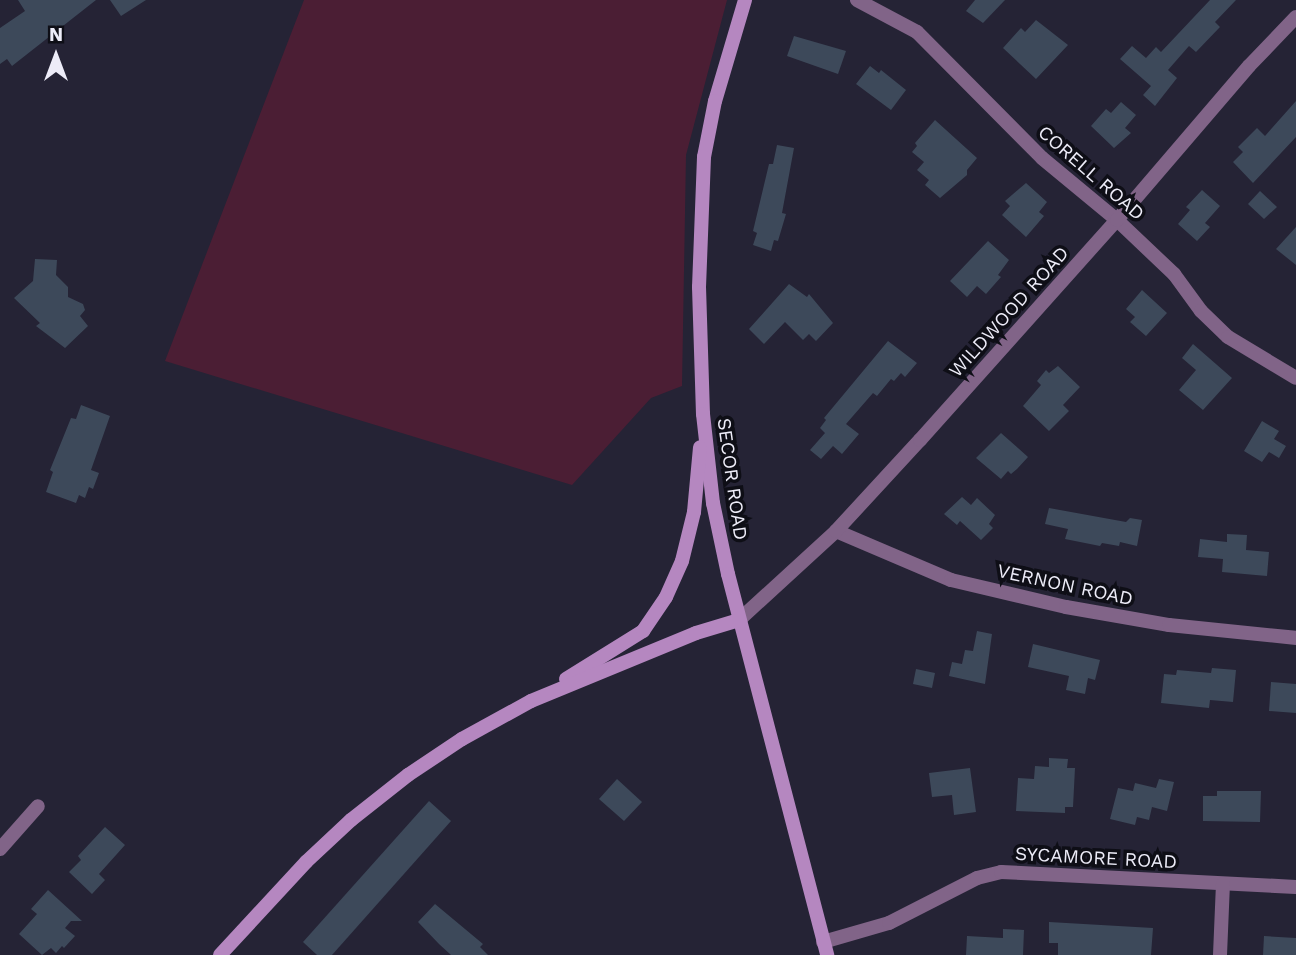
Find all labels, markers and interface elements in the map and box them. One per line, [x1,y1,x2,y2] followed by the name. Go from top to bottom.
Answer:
[21,21,91,91] north arrow
[49,23,63,46] text: N
[1033,121,1149,225] street label: CORELL ROAD
[944,242,1074,382] street label: WILDWOOD ROAD
[712,417,752,541] street label: SECOR ROAD
[995,559,1135,611] street label: VERNON ROAD
[1014,842,1178,874] street label: SYCAMORE ROAD

